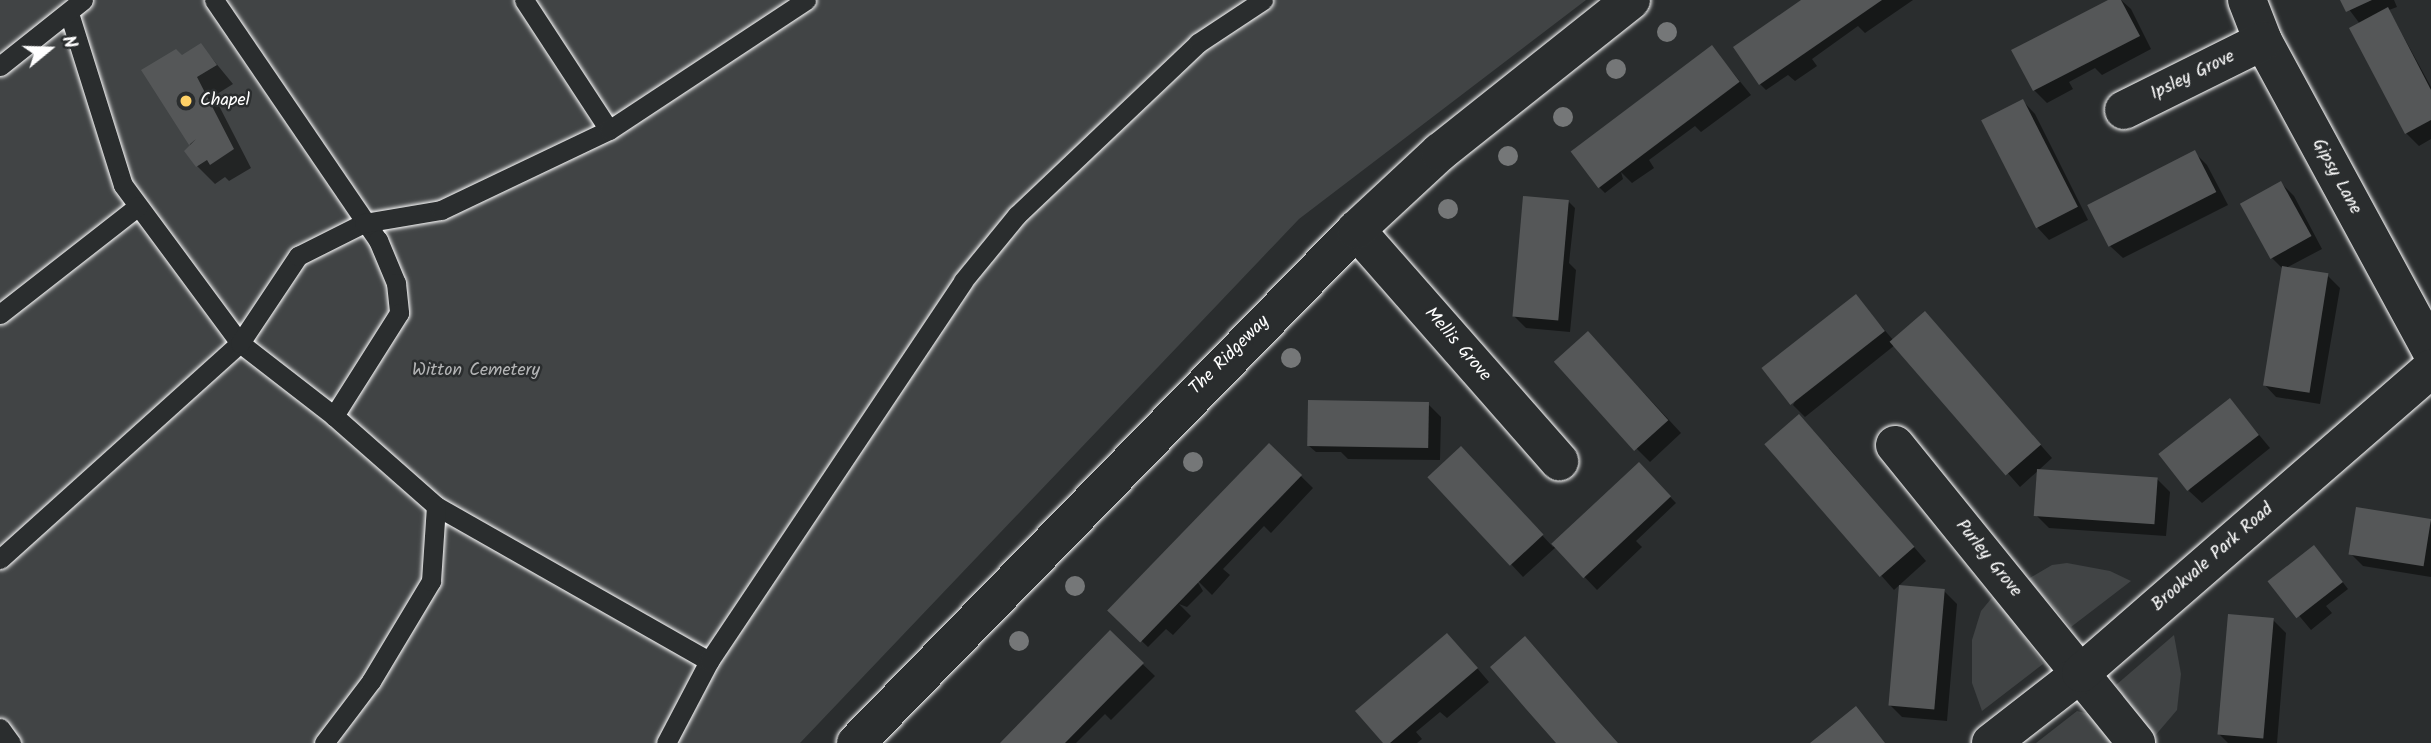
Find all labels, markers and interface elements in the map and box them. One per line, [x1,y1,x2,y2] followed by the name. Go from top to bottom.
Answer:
[14,14,84,84] north arrow
[53,32,85,53] text: N
[2147,46,2239,106] street label: Ipsley Grove
[200,90,250,112] place label: Chapel
[178,93,194,109] marker: Chapel
[2306,135,2366,219] street label: Gipsy Lane
[1419,304,1495,386] street label: Mellis Grove
[1186,312,1274,400] street label: The Ridgeway
[412,360,540,382] park label: Witton Cemetery
[2148,499,2278,617] street label: Brookvale Park Road
[1950,516,2026,602] street label: Purley Grove

